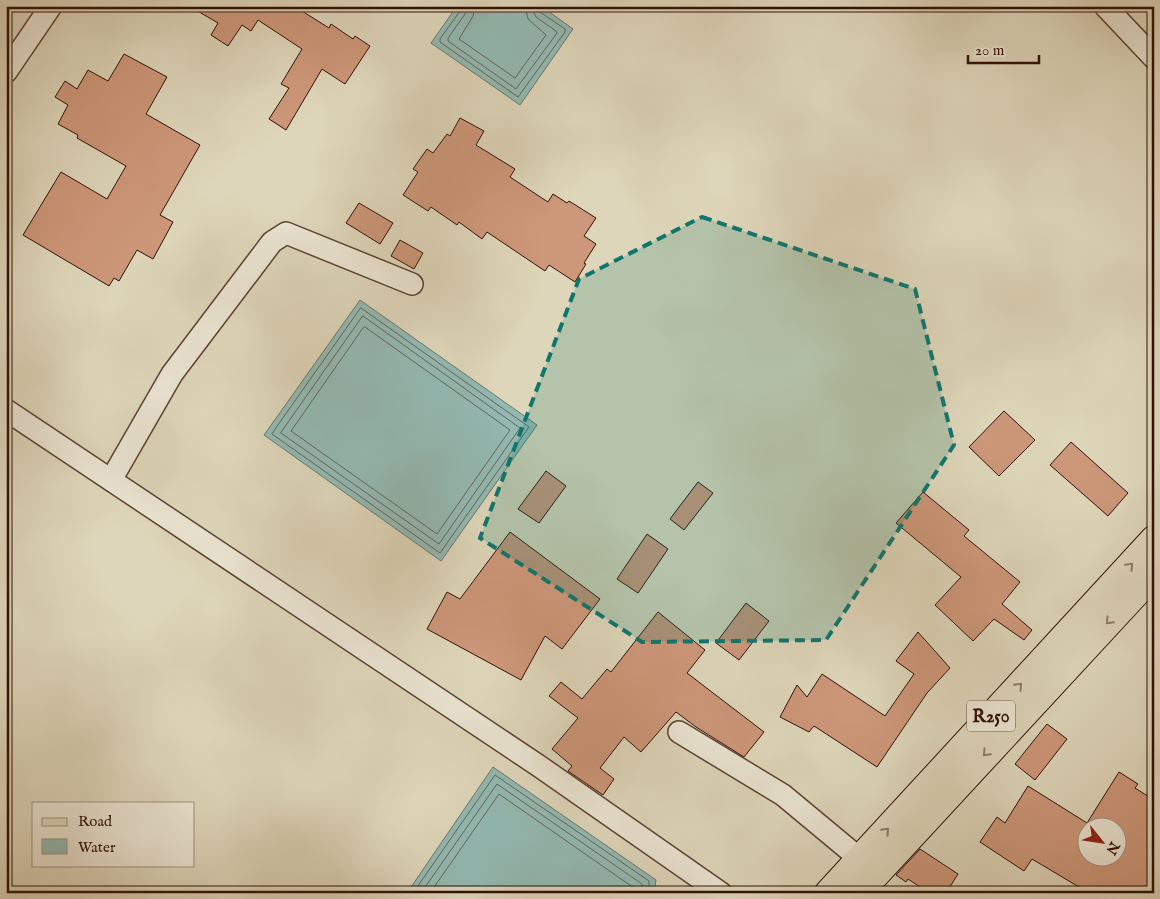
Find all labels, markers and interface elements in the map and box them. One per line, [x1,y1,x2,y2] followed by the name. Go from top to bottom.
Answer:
[968,32,1039,64] scale bar
[975,41,1005,60] text: 20 m
[1124,563,1133,572] one-way arrow
[1106,616,1115,625] one-way arrow
[1014,682,1023,691] one-way arrow
[967,700,1015,731] road number: R250
[983,748,992,757] one-way arrow
[32,802,195,866] legend
[78,812,113,831] text: Road
[1078,816,1128,866] north arrow
[880,828,889,837] one-way arrow
[1102,837,1124,858] text: N
[78,838,116,857] text: Water

